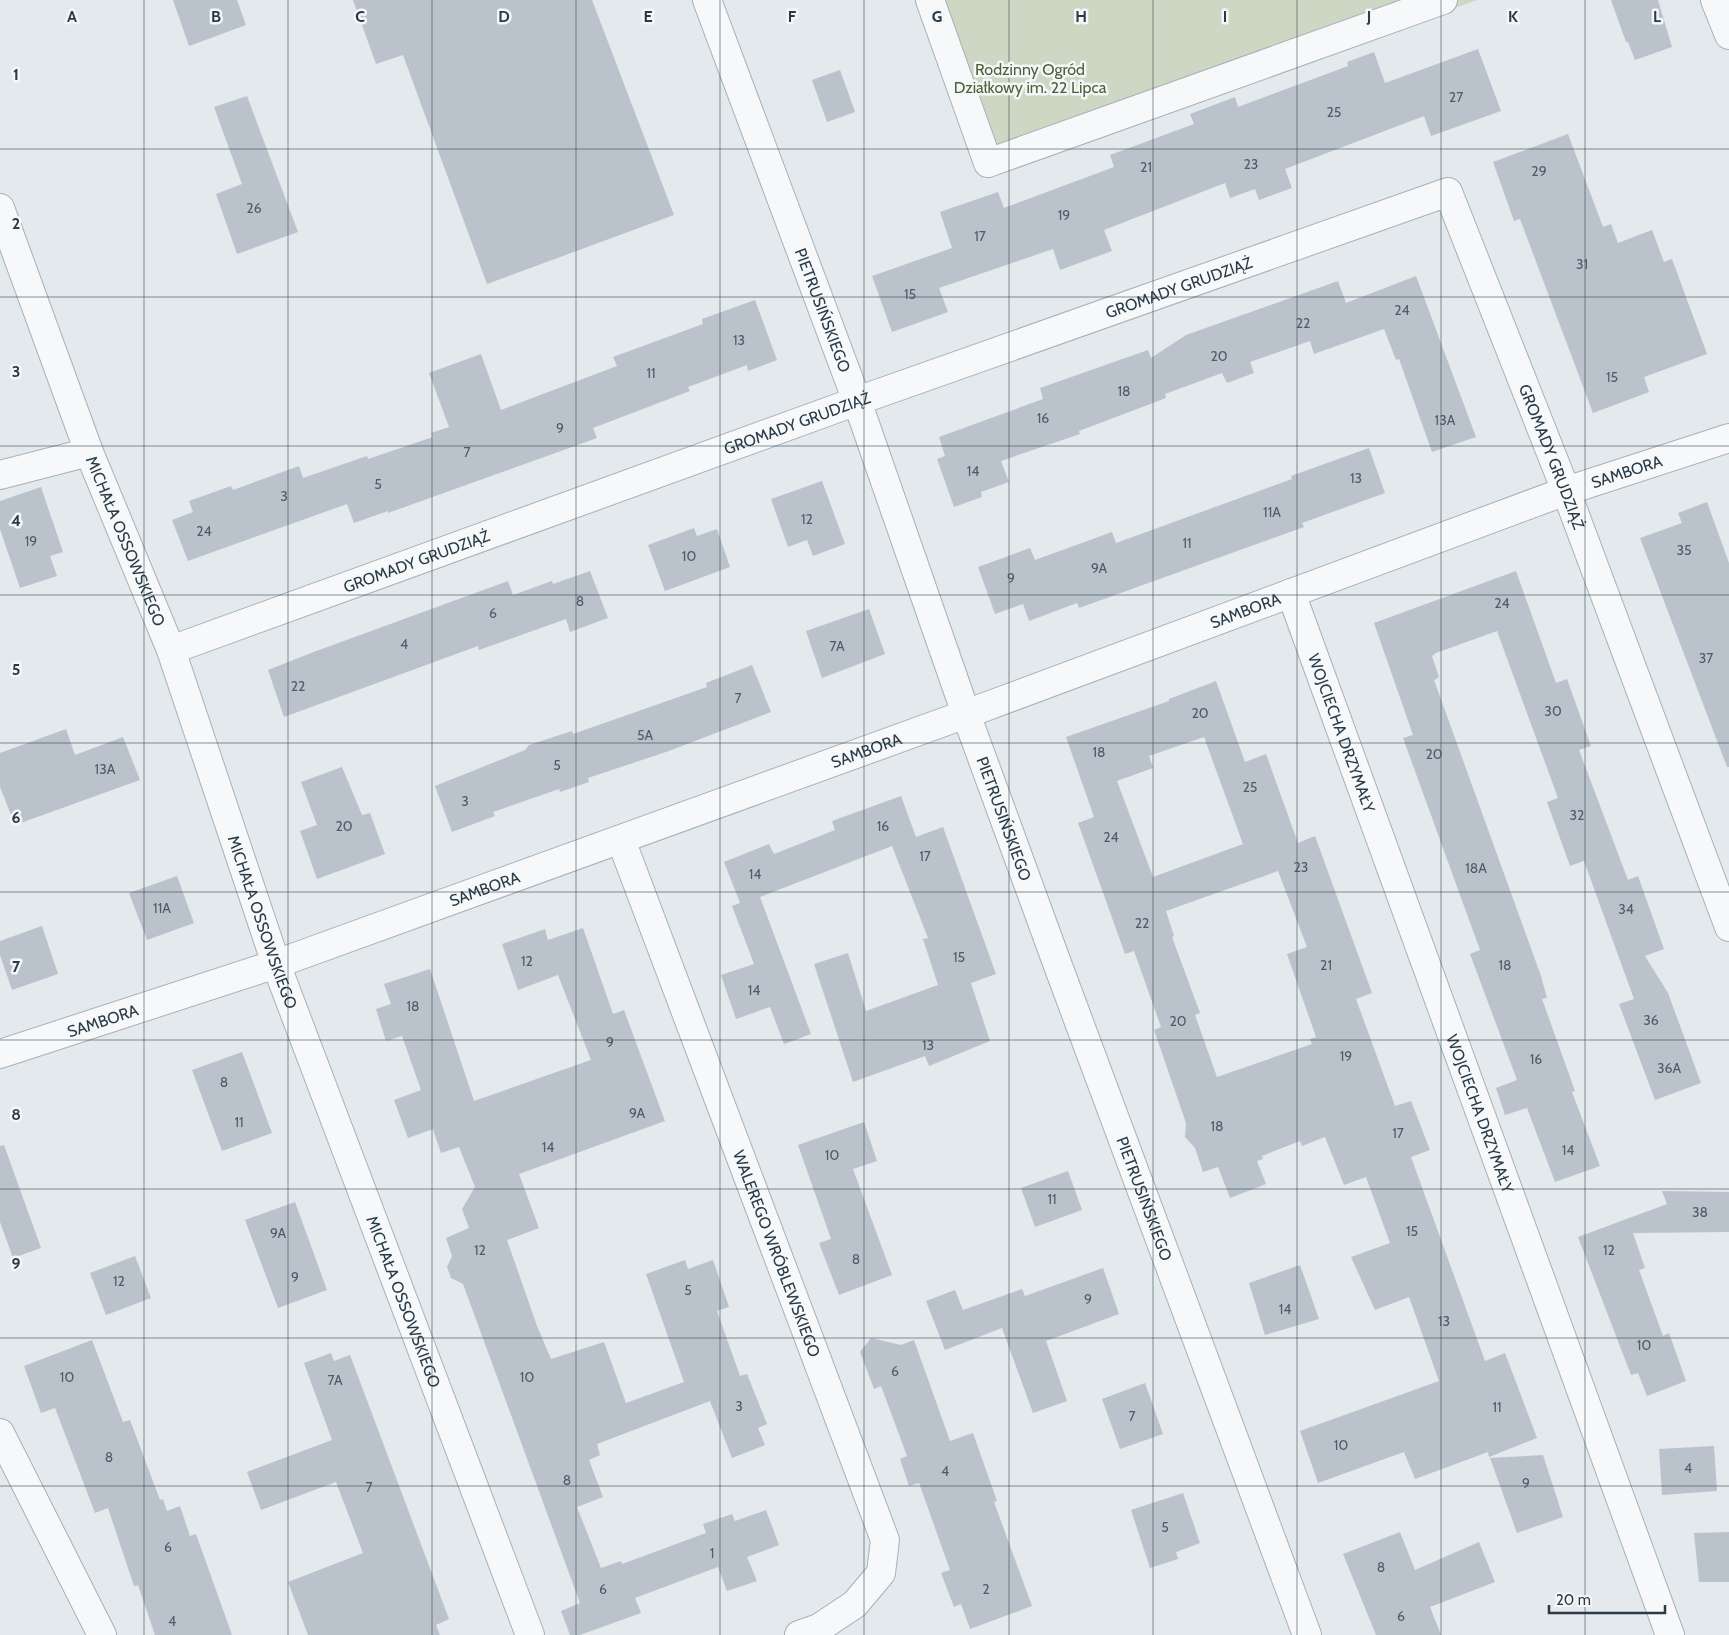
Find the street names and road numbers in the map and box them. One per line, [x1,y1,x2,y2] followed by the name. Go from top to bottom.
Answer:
[791,246,854,375] street label: PIETRUSIŃSKIEGO
[1103,253,1255,322] street label: GROMADY GRUDZIĄŻ
[1515,381,1589,532] street label: GROMADY GRUDZIĄŻ
[721,388,873,458] street label: GROMADY GRUDZIĄŻ
[1589,451,1665,492] street label: SAMBORA
[82,453,169,629] street label: MICHAŁA OSSOWSKIEGO
[341,526,492,597] street label: GROMADY GRUDZIĄŻ
[1208,589,1283,632] street label: SAMBORA
[1304,651,1379,816] street label: WOJCIECHA DRZYMAŁY
[829,729,904,772] street label: SAMBORA
[972,754,1035,884] street label: PIETRUSIŃSKIEGO
[224,833,301,1011] street label: MICHAŁA OSSOWSKIEGO
[447,867,523,910] street label: SAMBORA
[65,1001,141,1041] street label: SAMBORA
[1442,1032,1518,1197] street label: WOJCIECHA DRZYMAŁY
[1112,1134,1176,1263] street label: PIETRUSIŃSKIEGO
[729,1148,824,1360] street label: WALEREGO WRÓBLEWSKIEGO
[362,1213,444,1390] street label: MICHAŁA OSSOWSKIEGO

